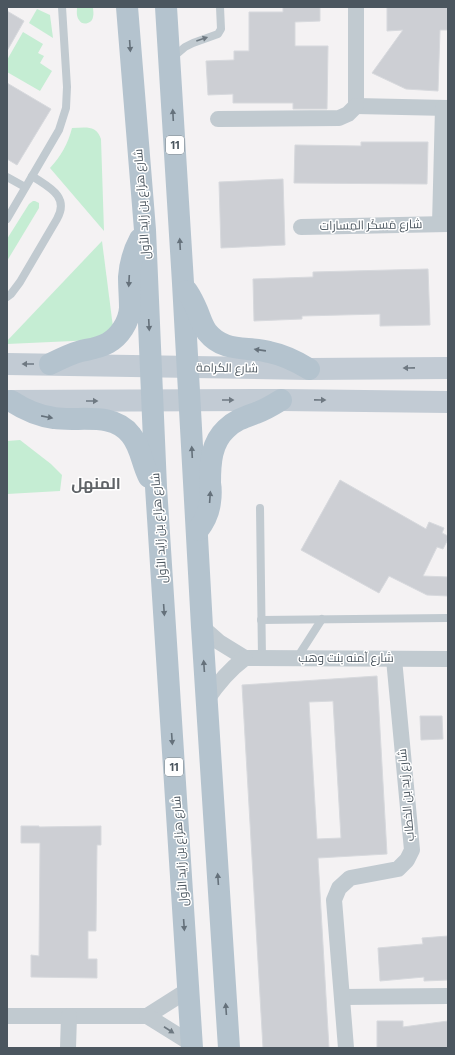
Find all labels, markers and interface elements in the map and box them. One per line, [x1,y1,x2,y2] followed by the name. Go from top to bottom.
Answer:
[196,36,208,42] one-way arrow
[126,40,133,52] one-way arrow
[169,109,176,121] one-way arrow
[166,136,184,154] road number: 11
[131,148,154,260] street label: شارع هزاع بن زايد الأول
[320,217,423,234] street label: شارع مَسكَر المِسارات
[177,238,184,250] one-way arrow
[126,275,133,287] one-way arrow
[146,319,152,332] one-way arrow
[253,347,266,353] one-way arrow
[196,360,258,377] street label: شارع الكرامة
[21,361,34,367] one-way arrow
[402,365,415,371] one-way arrow
[222,397,235,403] one-way arrow
[314,397,327,403] one-way arrow
[86,398,99,404] one-way arrow
[41,414,53,420] one-way arrow
[189,445,195,458] one-way arrow
[148,472,171,584] street label: شارع هزاع بن زايد الأول
[71,474,121,493] district label: المنهل
[207,491,214,503] one-way arrow
[161,604,167,617] one-way arrow
[298,651,394,666] street label: شارع آمنه بنت وهب
[201,659,207,672] one-way arrow
[169,733,176,745] one-way arrow
[395,748,418,842] street label: شارع زيد بن الخطاب
[165,758,183,776] road number: 11
[169,795,192,907] street label: شارع هزاع بن زايد الأول
[215,872,221,885] one-way arrow
[181,919,188,931] one-way arrow
[223,1003,230,1015] one-way arrow
[164,1026,174,1034] one-way arrow

